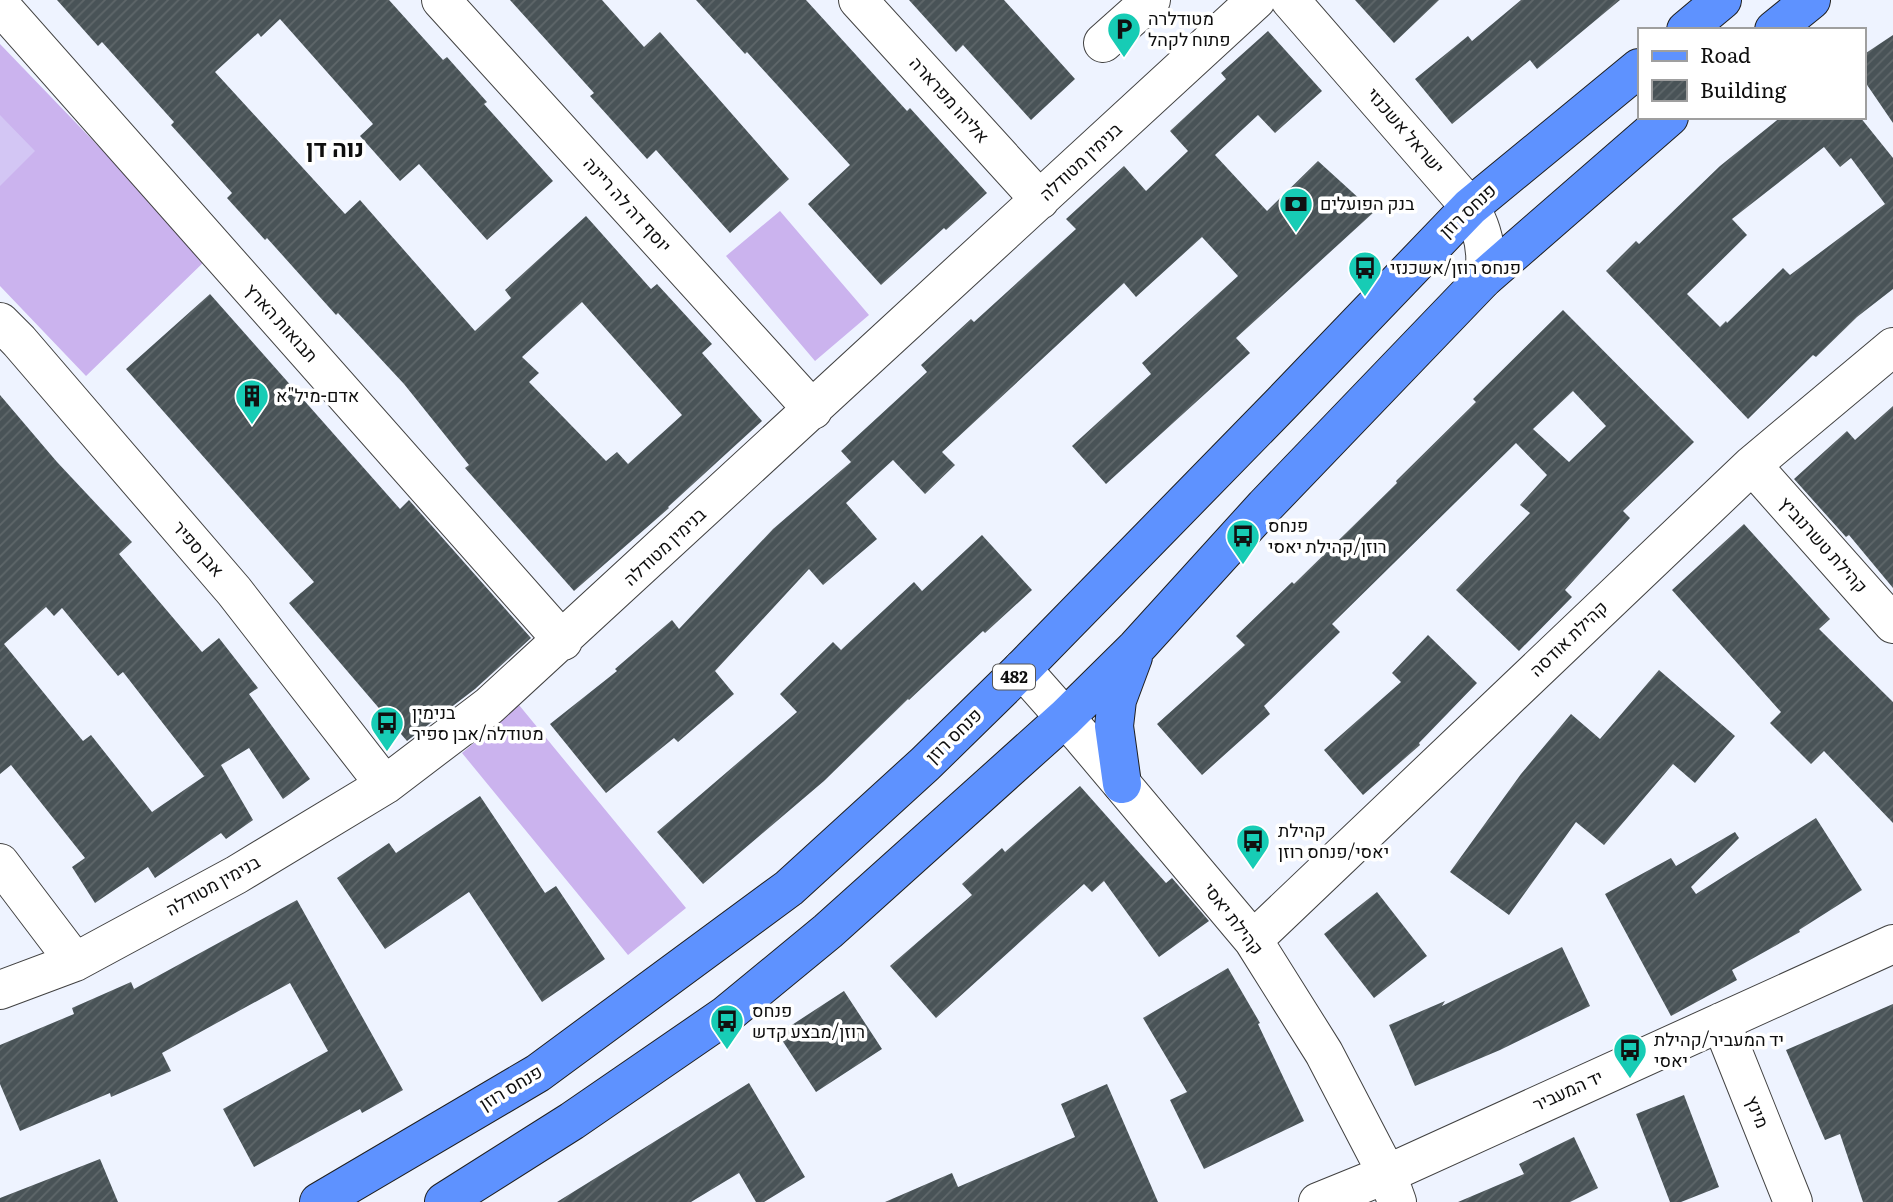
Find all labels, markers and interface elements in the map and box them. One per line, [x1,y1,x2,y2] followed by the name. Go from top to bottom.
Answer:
[1148,4,1231,52] place label: מטודלרה פתוח לקהל
[1105,10,1143,59] parking icon: מטודלרה פתוח לקהל
[1638,28,1865,119] legend
[1700,38,1751,69] text: Road
[904,50,996,148] street label: אליהו מפרארה
[1700,73,1787,104] text: Building
[1361,81,1451,179] street label: ישראל אשכנזי
[1033,115,1128,206] street label: בנימין מטודלה
[306,129,364,164] district label: נוה דן
[578,150,678,258] street label: יוסף דה לה ריינה
[1432,176,1502,243] street label: פנחס רוזן
[1277,185,1315,234] bank icon: בנק הפועלים
[1320,189,1415,216] place label: בנק הפועלים
[1346,249,1384,298] bus stop icon: פנחס רוזן/אשכנזי
[1390,253,1521,280] place label: פנחס רוזן/אשכנזי
[239,276,325,368] street label: תבואות הארץ
[233,377,271,426] building icon: אדם-מיל"א
[276,381,359,408] place label: אדם-מיל"א
[1773,490,1875,598] street label: קהילת טשרנוביץ
[617,500,712,591] street label: בנימין מטודלה
[1268,511,1387,559] place label: פנחס רוזן/קהילת יאסי
[167,514,231,582] street label: אבן ספיר
[1224,517,1262,566] bus stop icon: פנחס רוזן/קהילת יאסי
[1523,594,1613,682] street label: קהילת אודסה
[993,664,1035,690] road number: 482
[412,698,544,746] place label: בנימין מטודלה/אבן ספיר
[919,701,987,769] street label: פנחס רוזן
[368,704,406,753] bus stop icon: בנימין מטודלה/אבן ספיר
[1278,816,1389,864] place label: קהילת יאסי/פנחס רוזן
[1234,822,1272,871] bus stop icon: קהילת יאסי/פנחס רוזן
[160,847,265,922] street label: בנימין מטודלה
[1197,876,1271,960] street label: קהילת יאסי
[752,996,865,1044] place label: פנחס רוזן/מבצע קדש
[708,1002,746,1051] bus stop icon: פנחס רוזן/מבצע קדש
[1654,1025,1784,1073] place label: יד המעביר/קהילת יאסי
[1611,1031,1649,1080] bus stop icon: יד המעביר/קהילת יאסי
[473,1057,547,1116] street label: פנחס רוזן
[1528,1062,1607,1117] street label: יד המעביר
[1740,1091,1777,1132] street label: מינץ

